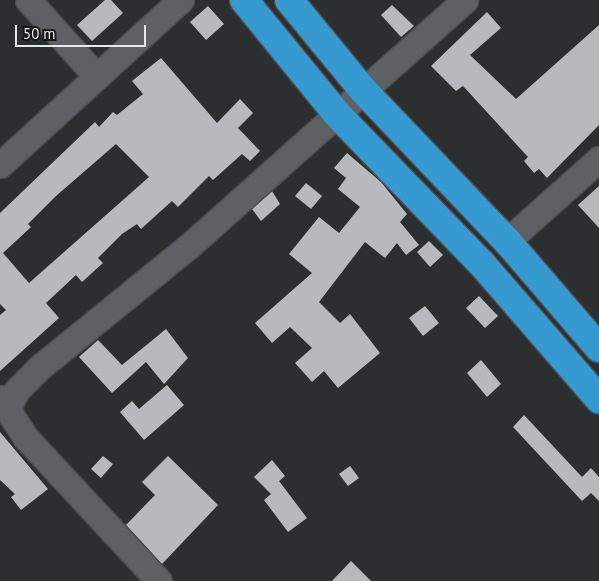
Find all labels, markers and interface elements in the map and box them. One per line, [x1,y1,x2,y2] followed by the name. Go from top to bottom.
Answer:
[18,15,149,47] scale bar
[23,24,56,43] text: 50 m

